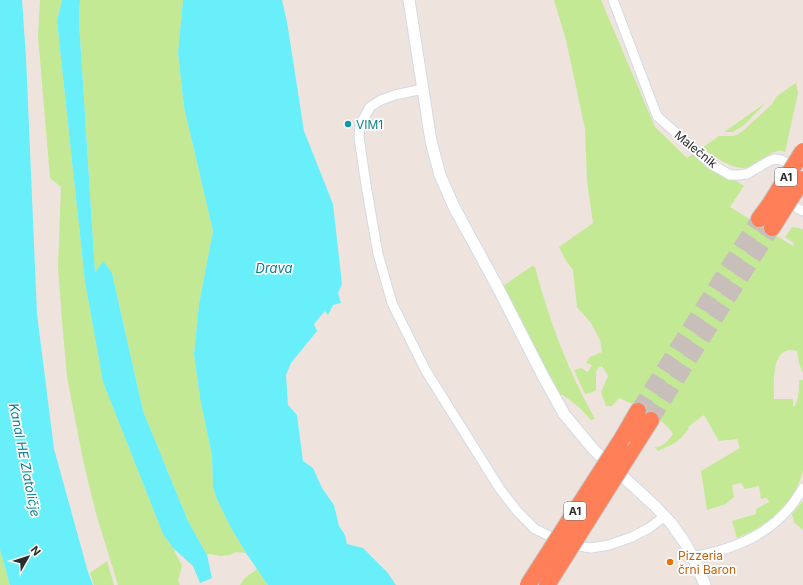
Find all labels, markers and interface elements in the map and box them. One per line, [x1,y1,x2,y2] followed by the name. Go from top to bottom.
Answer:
[356,117,383,132] place label: VIM1
[343,119,353,129] marker: VIM1
[671,127,721,171] street label: Malečnik
[775,168,797,186] road number: A1
[256,260,292,276] water label: Drava
[6,402,44,518] water label: Kanal HE Zlatoličje
[564,502,586,520] road number: A1
[8,537,48,577] north arrow
[28,543,44,558] text: N
[678,548,736,577] place label: Pizzeria črni Baron
[665,557,675,567] marker: Pizzeria črni Baron

